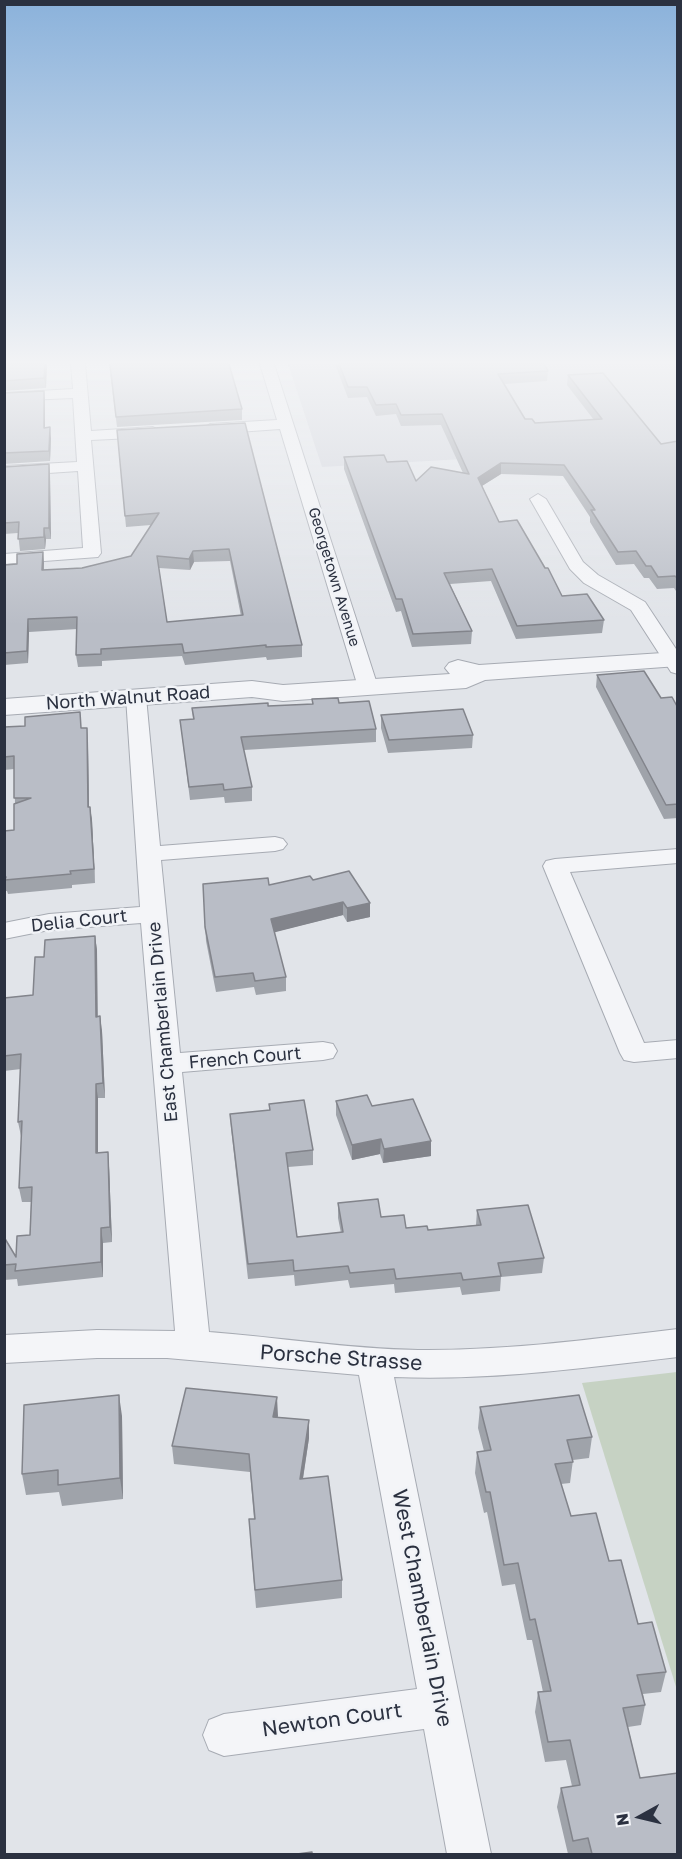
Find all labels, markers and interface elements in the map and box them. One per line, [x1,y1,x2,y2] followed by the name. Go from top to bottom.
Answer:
[304,505,364,649] street label: Georgetown Avenue
[45,681,211,715] street label: North Walnut Road
[30,905,128,937] street label: Delia Court
[143,921,183,1123] street label: East Chamberlain Drive
[188,1042,302,1074] street label: French Court
[259,1340,423,1376] street label: Porsche Strasse
[387,1487,457,1729] street label: West Chamberlain Drive
[260,1698,404,1742] street label: Newton Court
[610,1787,670,1847] north arrow
[611,1812,633,1827] text: N

